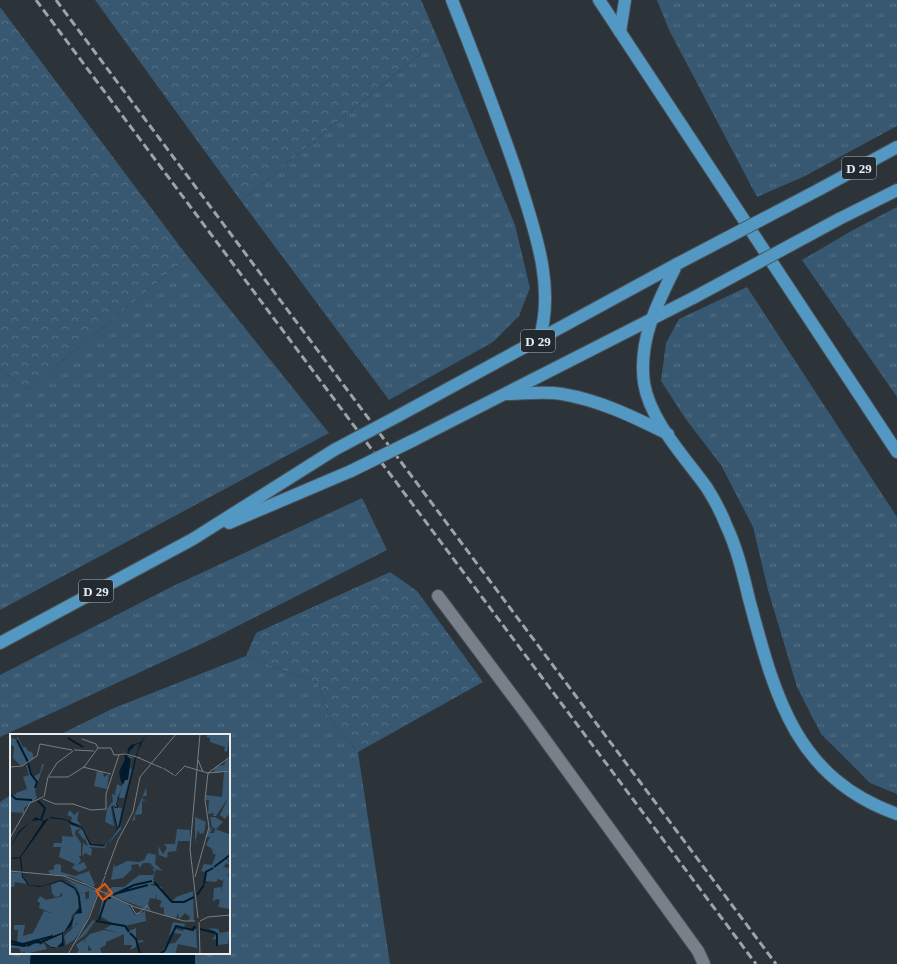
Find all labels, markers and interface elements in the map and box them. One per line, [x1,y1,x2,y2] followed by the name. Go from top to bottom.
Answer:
[842,157,876,179] road number: D 29
[521,330,555,352] road number: D 29
[79,580,113,602] road number: D 29
[10,734,230,954] inset map

